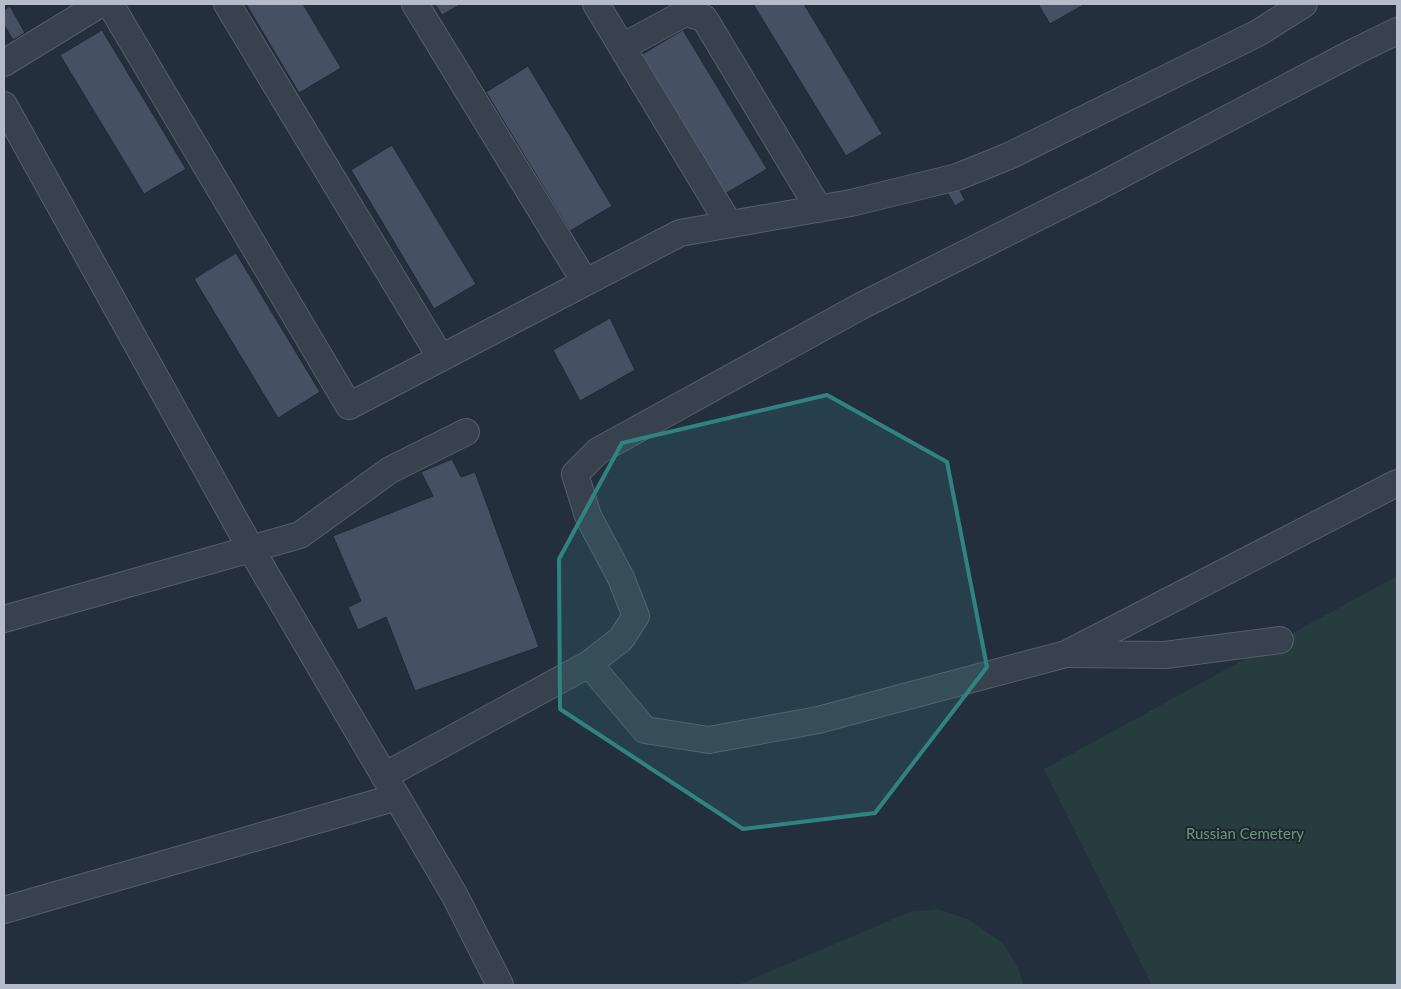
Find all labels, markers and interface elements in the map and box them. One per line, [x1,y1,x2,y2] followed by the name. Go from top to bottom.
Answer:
[1186,824,1304,842] park label: Russian Cemetery

